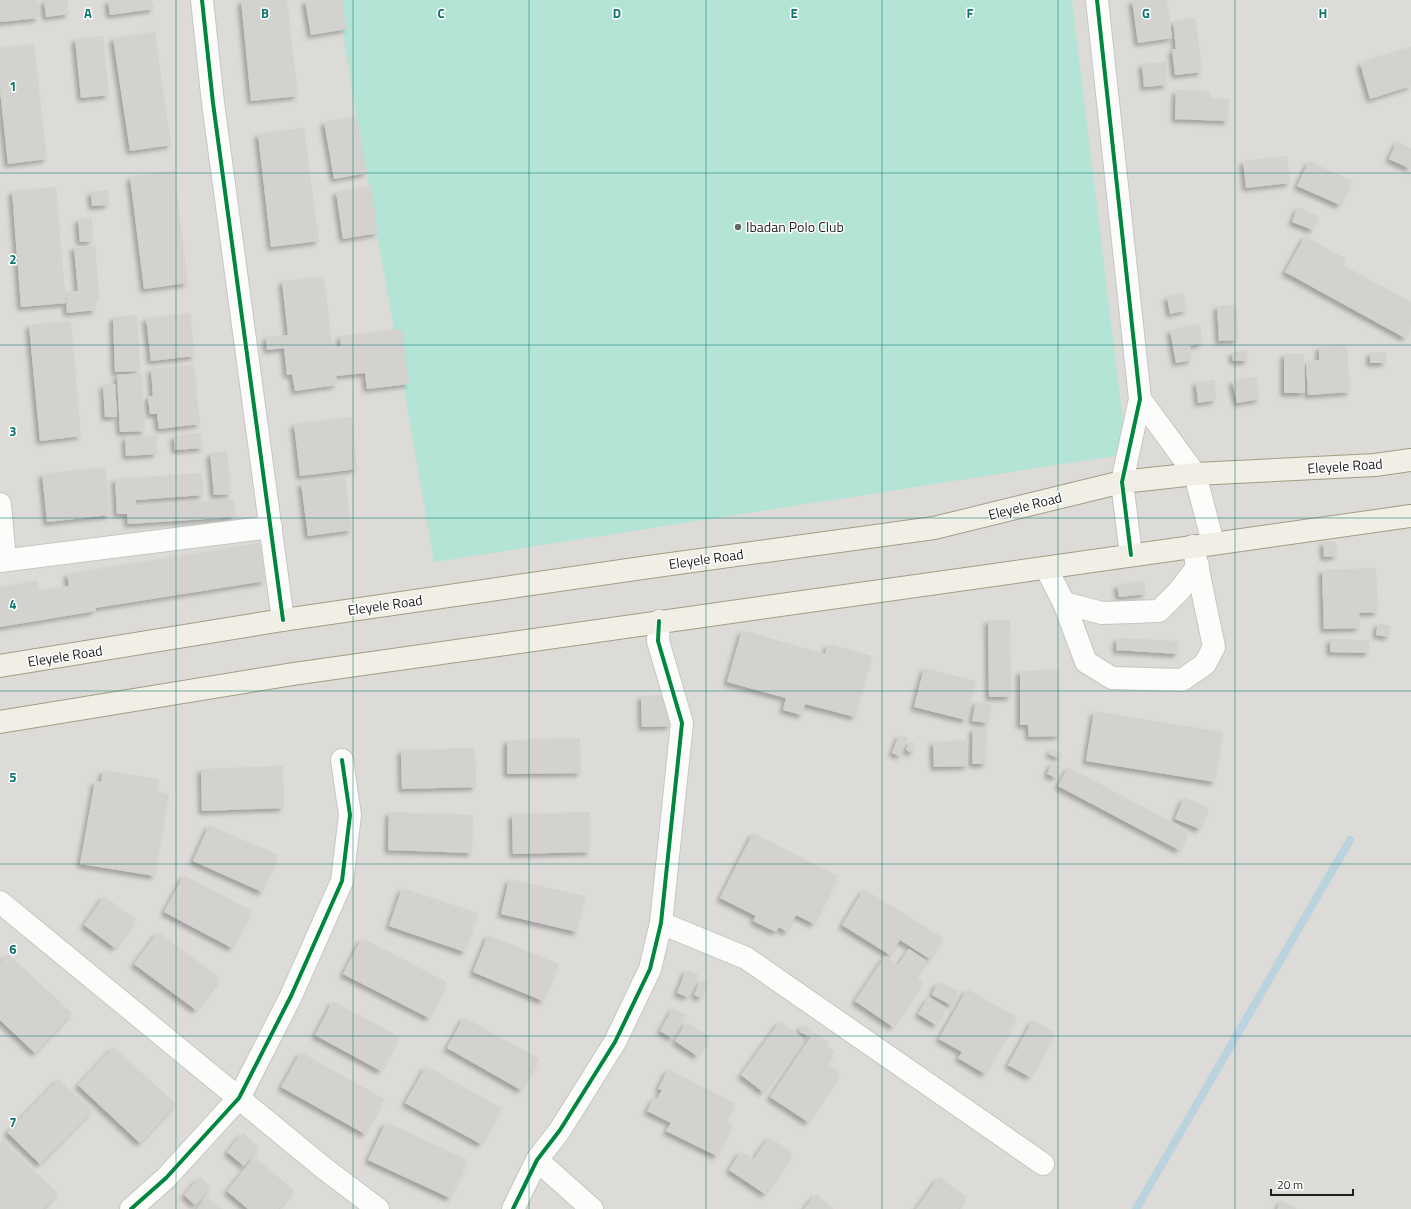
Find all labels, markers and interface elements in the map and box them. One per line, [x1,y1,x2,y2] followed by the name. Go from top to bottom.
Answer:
[84,3,92,23] text: A
[261,3,269,23] text: B
[437,3,445,23] text: C
[613,3,621,23] text: D
[790,3,798,23] text: E
[967,3,974,23] text: F
[1142,3,1150,23] text: G
[1319,3,1327,23] text: H
[9,76,17,96] text: 1
[746,216,844,237] place label: Ibadan Polo Club
[733,222,743,232] marker: Ibadan Polo Club
[9,249,17,269] text: 2
[9,421,17,441] text: 3
[1307,452,1383,479] street label: Eleyele Road
[986,486,1064,525] street label: Eleyele Road
[667,543,745,574] street label: Eleyele Road
[346,589,424,620] street label: Eleyele Road
[9,594,17,614] text: 4
[26,639,104,672] street label: Eleyele Road
[9,767,17,787] text: 5
[9,939,17,959] text: 6
[9,1112,17,1132] text: 7
[1271,1171,1353,1197] scale bar
[1277,1175,1303,1194] text: 20 m

